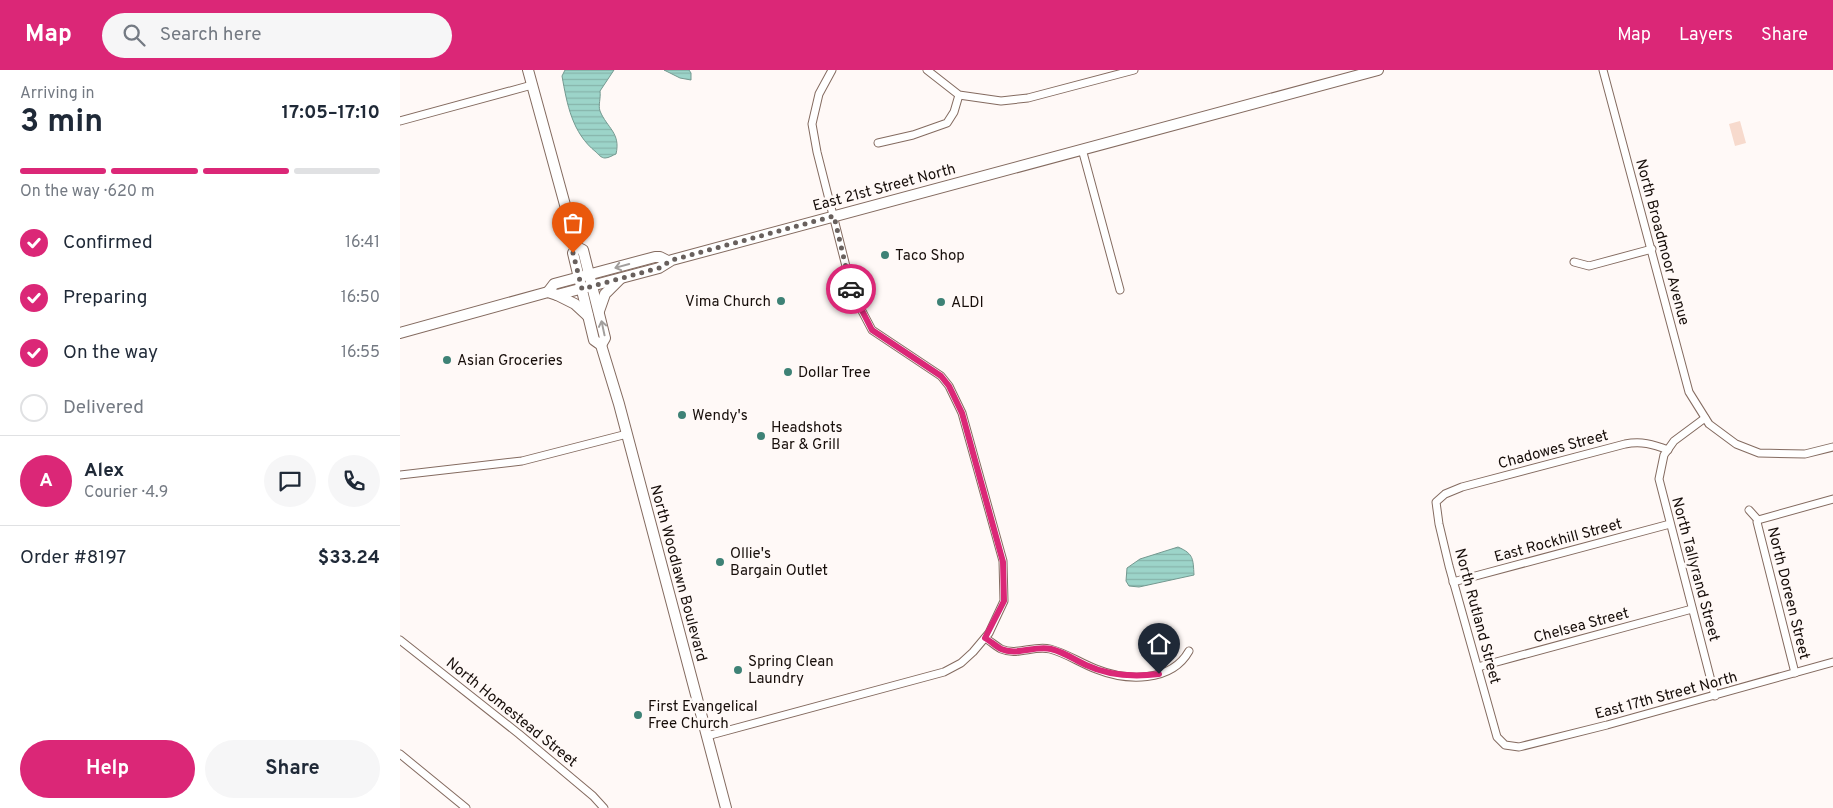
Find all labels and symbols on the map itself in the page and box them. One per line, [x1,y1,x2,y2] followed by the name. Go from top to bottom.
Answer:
[1630,157,1693,328] street label: North Broadmoor Avenue
[811,160,958,217] street label: East 21st Street North
[552,202,594,253] pin
[895,247,965,266] place label: Taco Shop
[879,249,891,261] marker: Taco Shop
[615,262,631,271] one-way arrow
[826,264,876,314] courier
[685,293,771,312] place label: Vima Church
[951,294,984,313] place label: ALDI
[775,295,787,307] marker: Vima Church
[935,296,947,308] marker: ALDI
[598,321,607,337] one-way arrow
[457,352,563,371] place label: Asian Groceries
[441,354,453,366] marker: Asian Groceries
[798,364,870,383] place label: Dollar Tree
[782,366,794,378] marker: Dollar Tree
[692,407,748,426] place label: Wendy's
[676,409,688,421] marker: Wendy's
[771,419,843,455] place label: Headshots Bar & Grill
[1496,427,1611,474] street label: Chadowes Street
[755,430,767,442] marker: Headshots Bar & Grill
[645,483,710,664] street label: North Woodlawn Boulevard
[1666,495,1723,644] street label: North Tallyrand Street
[1492,515,1624,568] street label: East Rockhill Street
[1762,525,1813,662] street label: North Doreen Street
[730,545,828,581] place label: Ollie's Bargain Outlet
[1449,546,1504,686] street label: North Rutland Street
[714,556,726,568] marker: Ollie's Bargain Outlet
[1532,605,1631,648] street label: Chelsea Street
[1138,623,1180,674] pin
[748,653,834,689] place label: Spring Clean Laundry
[441,654,581,772] street label: North Homestead Street
[732,664,744,676] marker: Spring Clean Laundry
[1593,668,1740,725] street label: East 17th Street North
[648,698,758,734] place label: First Evangelical Free Church
[632,709,644,721] marker: First Evangelical Free Church

